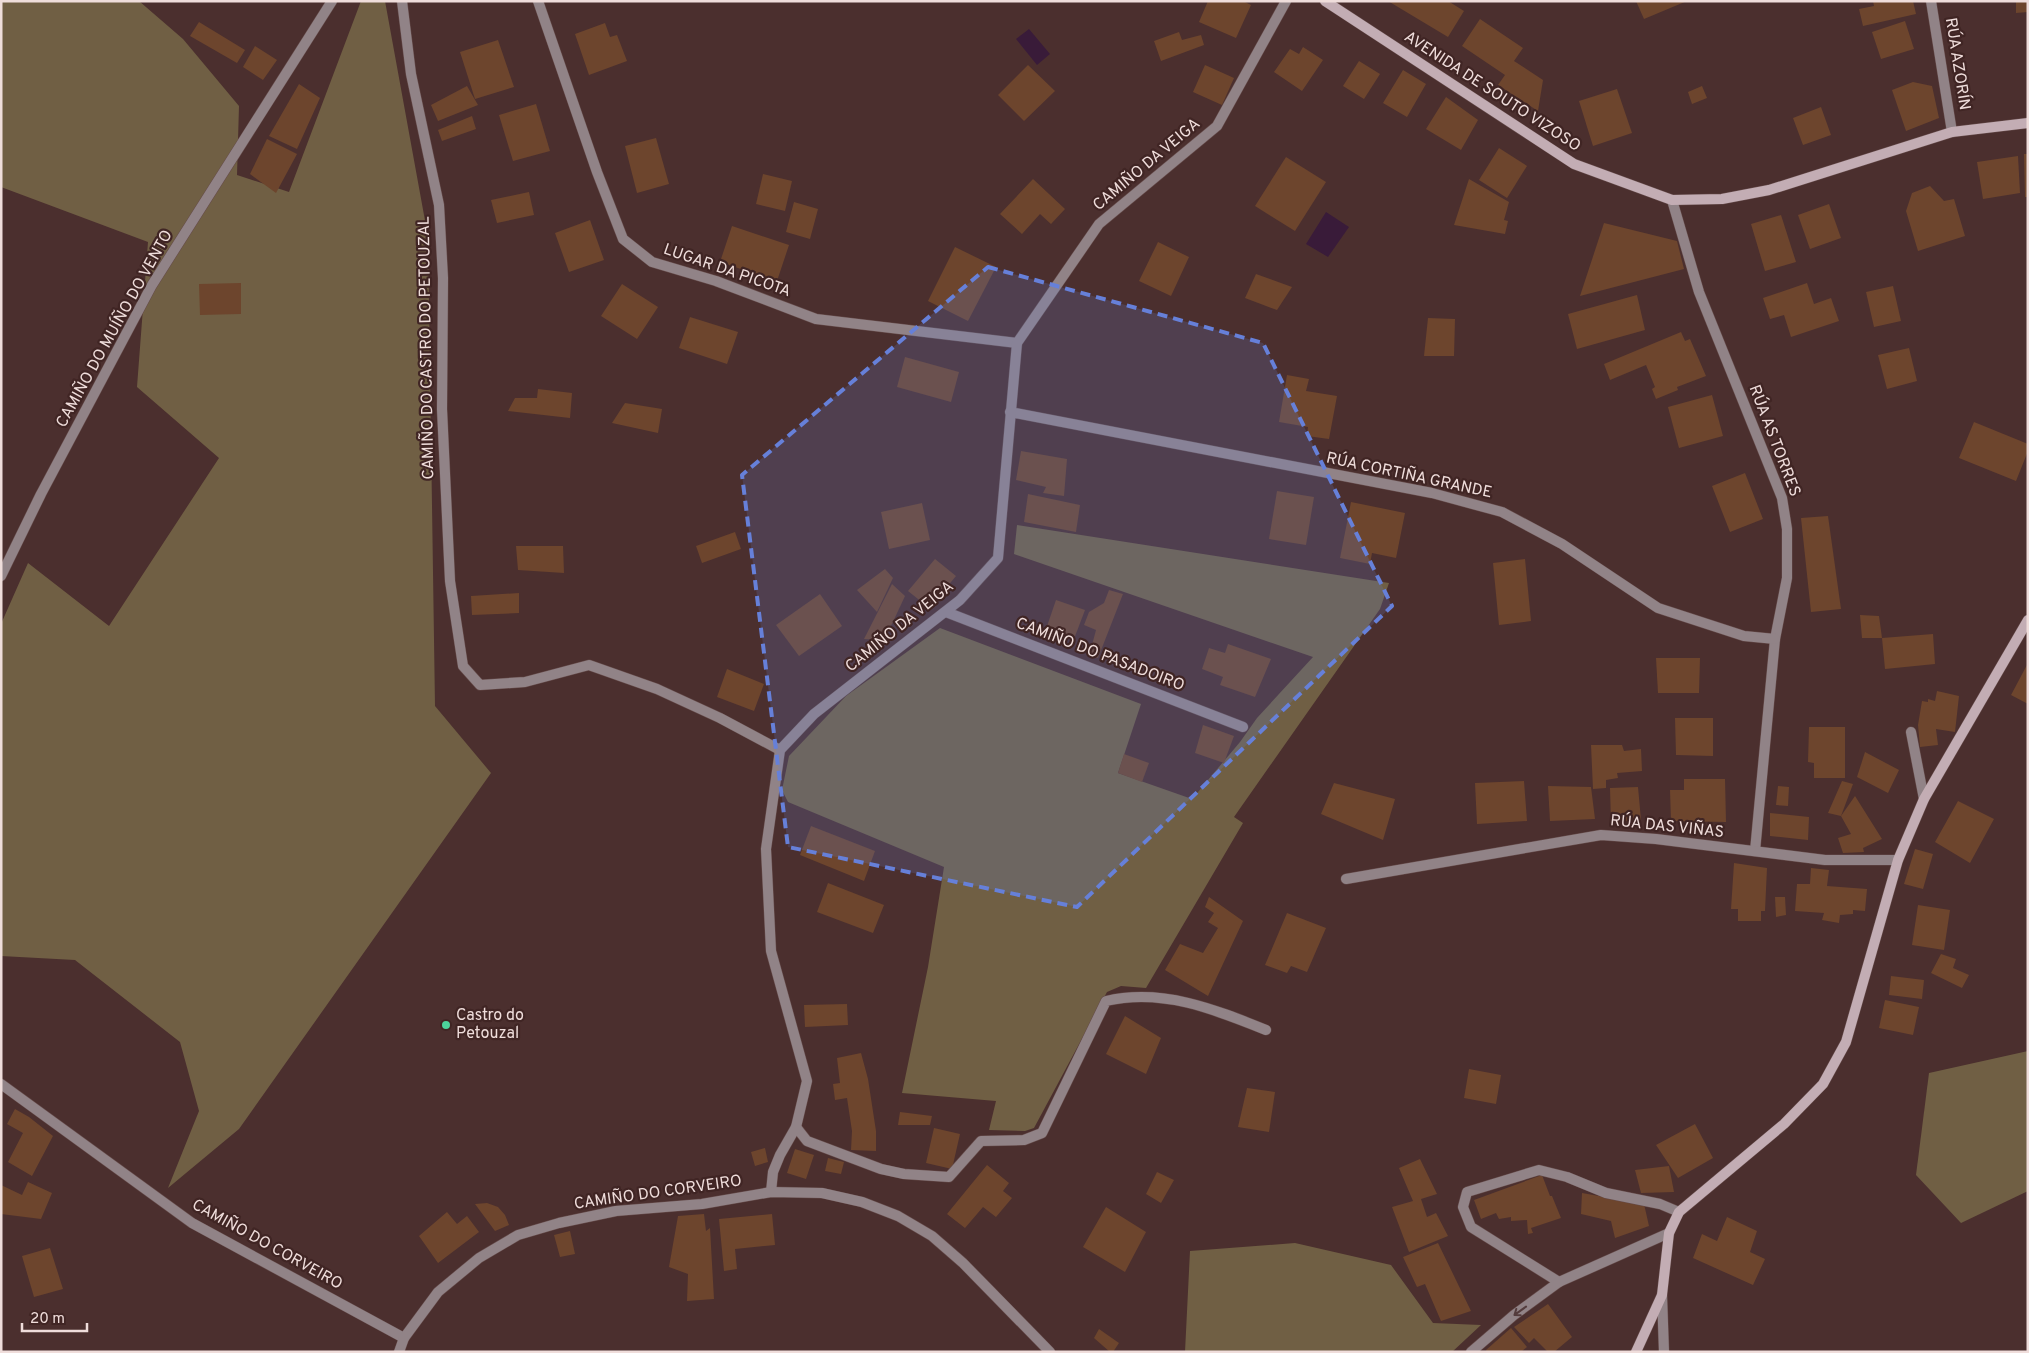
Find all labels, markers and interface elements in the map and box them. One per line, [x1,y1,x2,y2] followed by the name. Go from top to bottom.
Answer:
[1940,16,1976,112] street label: RÚA AZORÍN
[1400,27,1584,157] street label: AVENIDA DE SOUTO VIZOSO
[1087,112,1205,216] street label: CAMIÑO DA VEIGA
[412,216,439,480] street label: CAMIÑO DO CASTRO DO PETOUZAL
[50,225,178,431] street label: CAMIÑO DO MUÍÑO DO VENTO
[661,240,794,302] street label: LUGAR DA PICOTA
[1744,382,1806,500] street label: RÚA AS TORRES
[1324,446,1494,503] street label: RÚA CORTIÑA GRANDE
[840,575,958,677] street label: CAMIÑO DA VEIGA
[1013,611,1188,696] street label: CAMIÑO DO PASADOIRO
[1609,808,1725,843] street label: RÚA DAS VIÑAS
[456,1006,524,1044] place label: Castro do Petouzal
[440,1019,452,1031] marker: Castro do Petouzal
[572,1168,743,1215] street label: CAMIÑO DO CORVEIRO
[188,1193,347,1295] street label: CAMIÑO DO CORVEIRO
[22,1300,88,1332] scale bar
[1513,1306,1527,1316] one-way arrow
[30,1310,65,1329] text: 20 m

